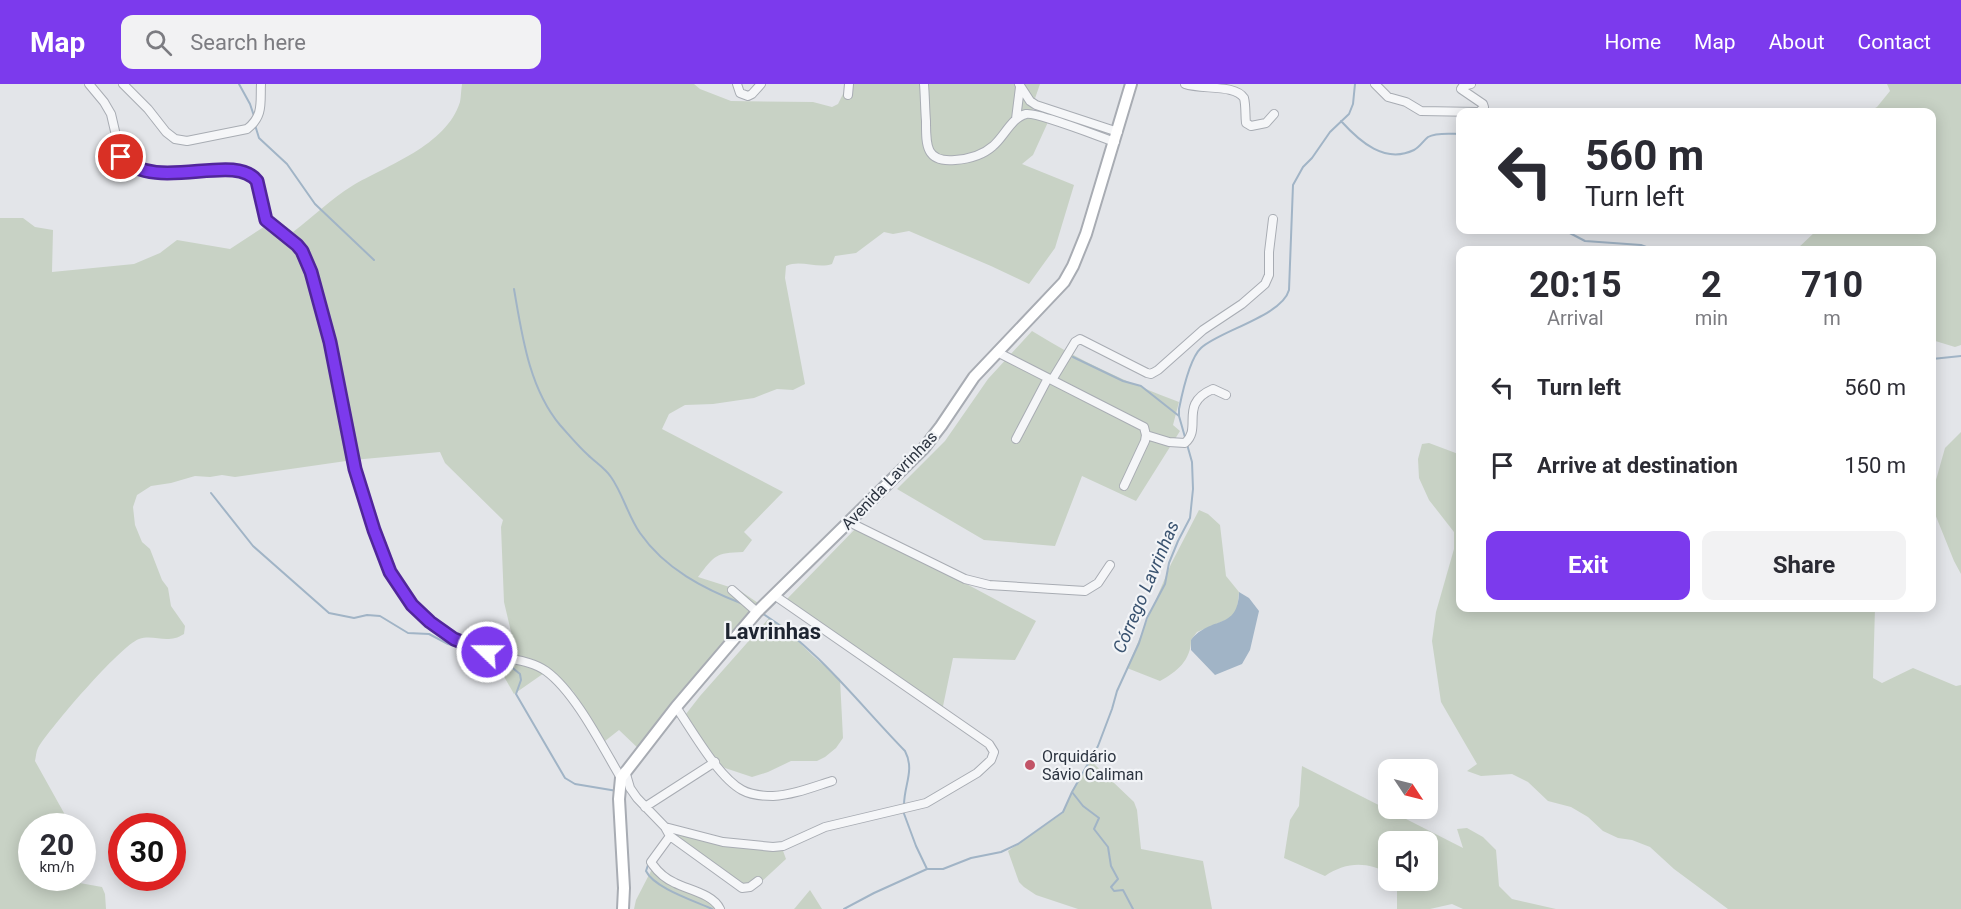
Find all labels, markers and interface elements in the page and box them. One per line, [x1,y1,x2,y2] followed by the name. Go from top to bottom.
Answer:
[121,15,541,69] search box
[30,26,85,59] text: Map
[142,26,175,59] icon: search
[190,30,306,55] text: Search here
[1605,30,1661,54] text: Home
[1694,30,1736,54] text: Map
[1769,30,1825,54] text: About
[1858,30,1931,54] text: Contact
[95,131,146,182] pin
[1585,131,1704,180] text: 560 m
[1486,132,1564,210] icon: left
[104,140,137,173] icon: arrive
[1585,181,1685,213] text: Turn left
[1529,264,1622,306] text: 20:15
[1701,264,1722,306] text: 2
[1801,264,1863,306] text: 710
[1547,306,1604,330] text: Arrival
[1695,306,1728,330] text: min
[1823,306,1841,330] text: m
[1486,371,1519,404] icon: left
[1537,375,1621,400] text: Turn left
[1844,375,1906,400] text: 560 m
[838,427,941,534] street label: Avenida Lavrinhas
[1486,449,1519,482] icon: arrive
[1537,453,1738,478] text: Arrive at destination
[1844,453,1906,478] text: 150 m
[1108,518,1183,656] water label: Córrego Lavrinhas
[1486,531,1690,600] button: Exit
[1702,531,1906,600] button: Share
[725,619,821,644] district label: Lavrinhas
[455,620,519,684] position arrow
[1042,747,1143,784] place label: Orquidário Sávio Caliman
[1023,758,1037,772] marker: Orquidário Sávio Caliman
[1378,759,1438,819] north arrow
[1378,759,1438,891] map controls
[108,813,186,891] speed limit sign: 30
[40,827,74,862] text: 20
[1378,831,1438,891] button: sound
[39,858,75,876] text: km/h

